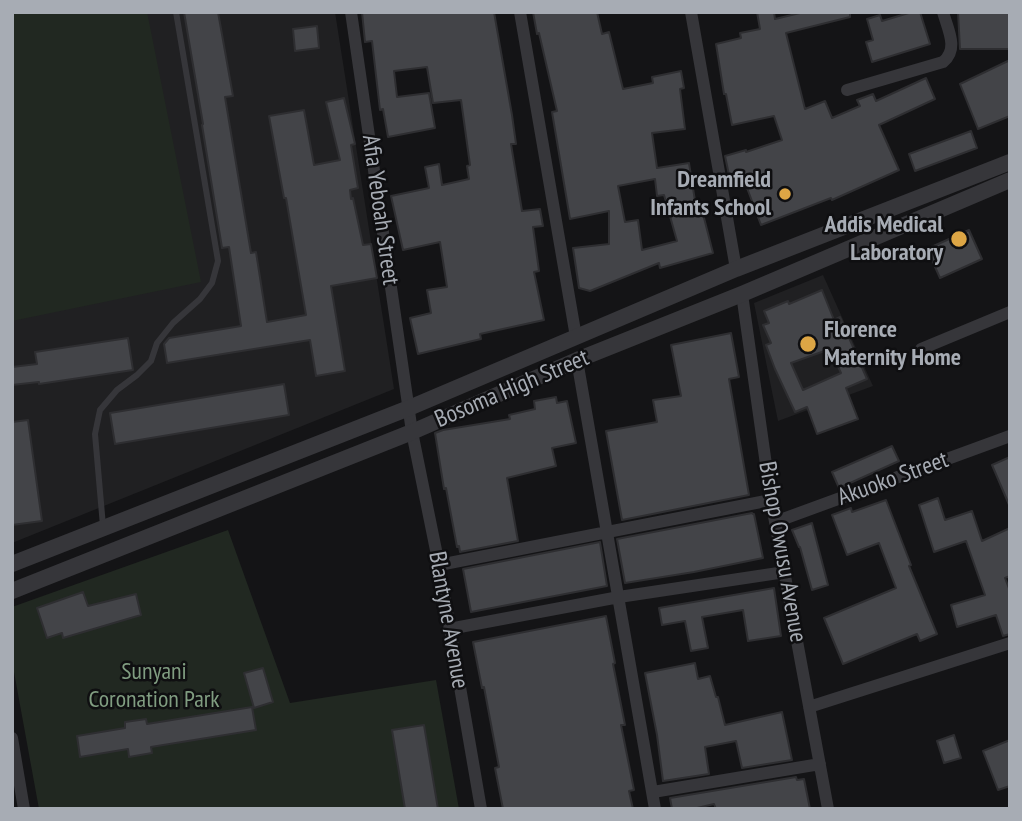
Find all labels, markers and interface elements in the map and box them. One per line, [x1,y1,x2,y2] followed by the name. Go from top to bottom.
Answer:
[355,133,405,287] street label: Afia Yeboah Street
[650,166,771,222] place label: Dreamfield Infants School
[777,186,793,202] marker: Dreamfield Infants School
[824,211,943,267] place label: Addis Medical Laboratory
[949,229,969,249] marker: Addis Medical Laboratory
[824,316,961,372] place label: Florence Maternity Home
[798,334,818,354] marker: Florence Maternity Home
[431,344,593,434] street label: Bosoma High Street
[834,446,952,512] street label: Akuoko Street
[752,459,812,645] street label: Bishop Owusu Avenue
[422,549,474,691] street label: Blantyne Avenue
[88,658,220,714] park label: Sunyani Coronation Park

